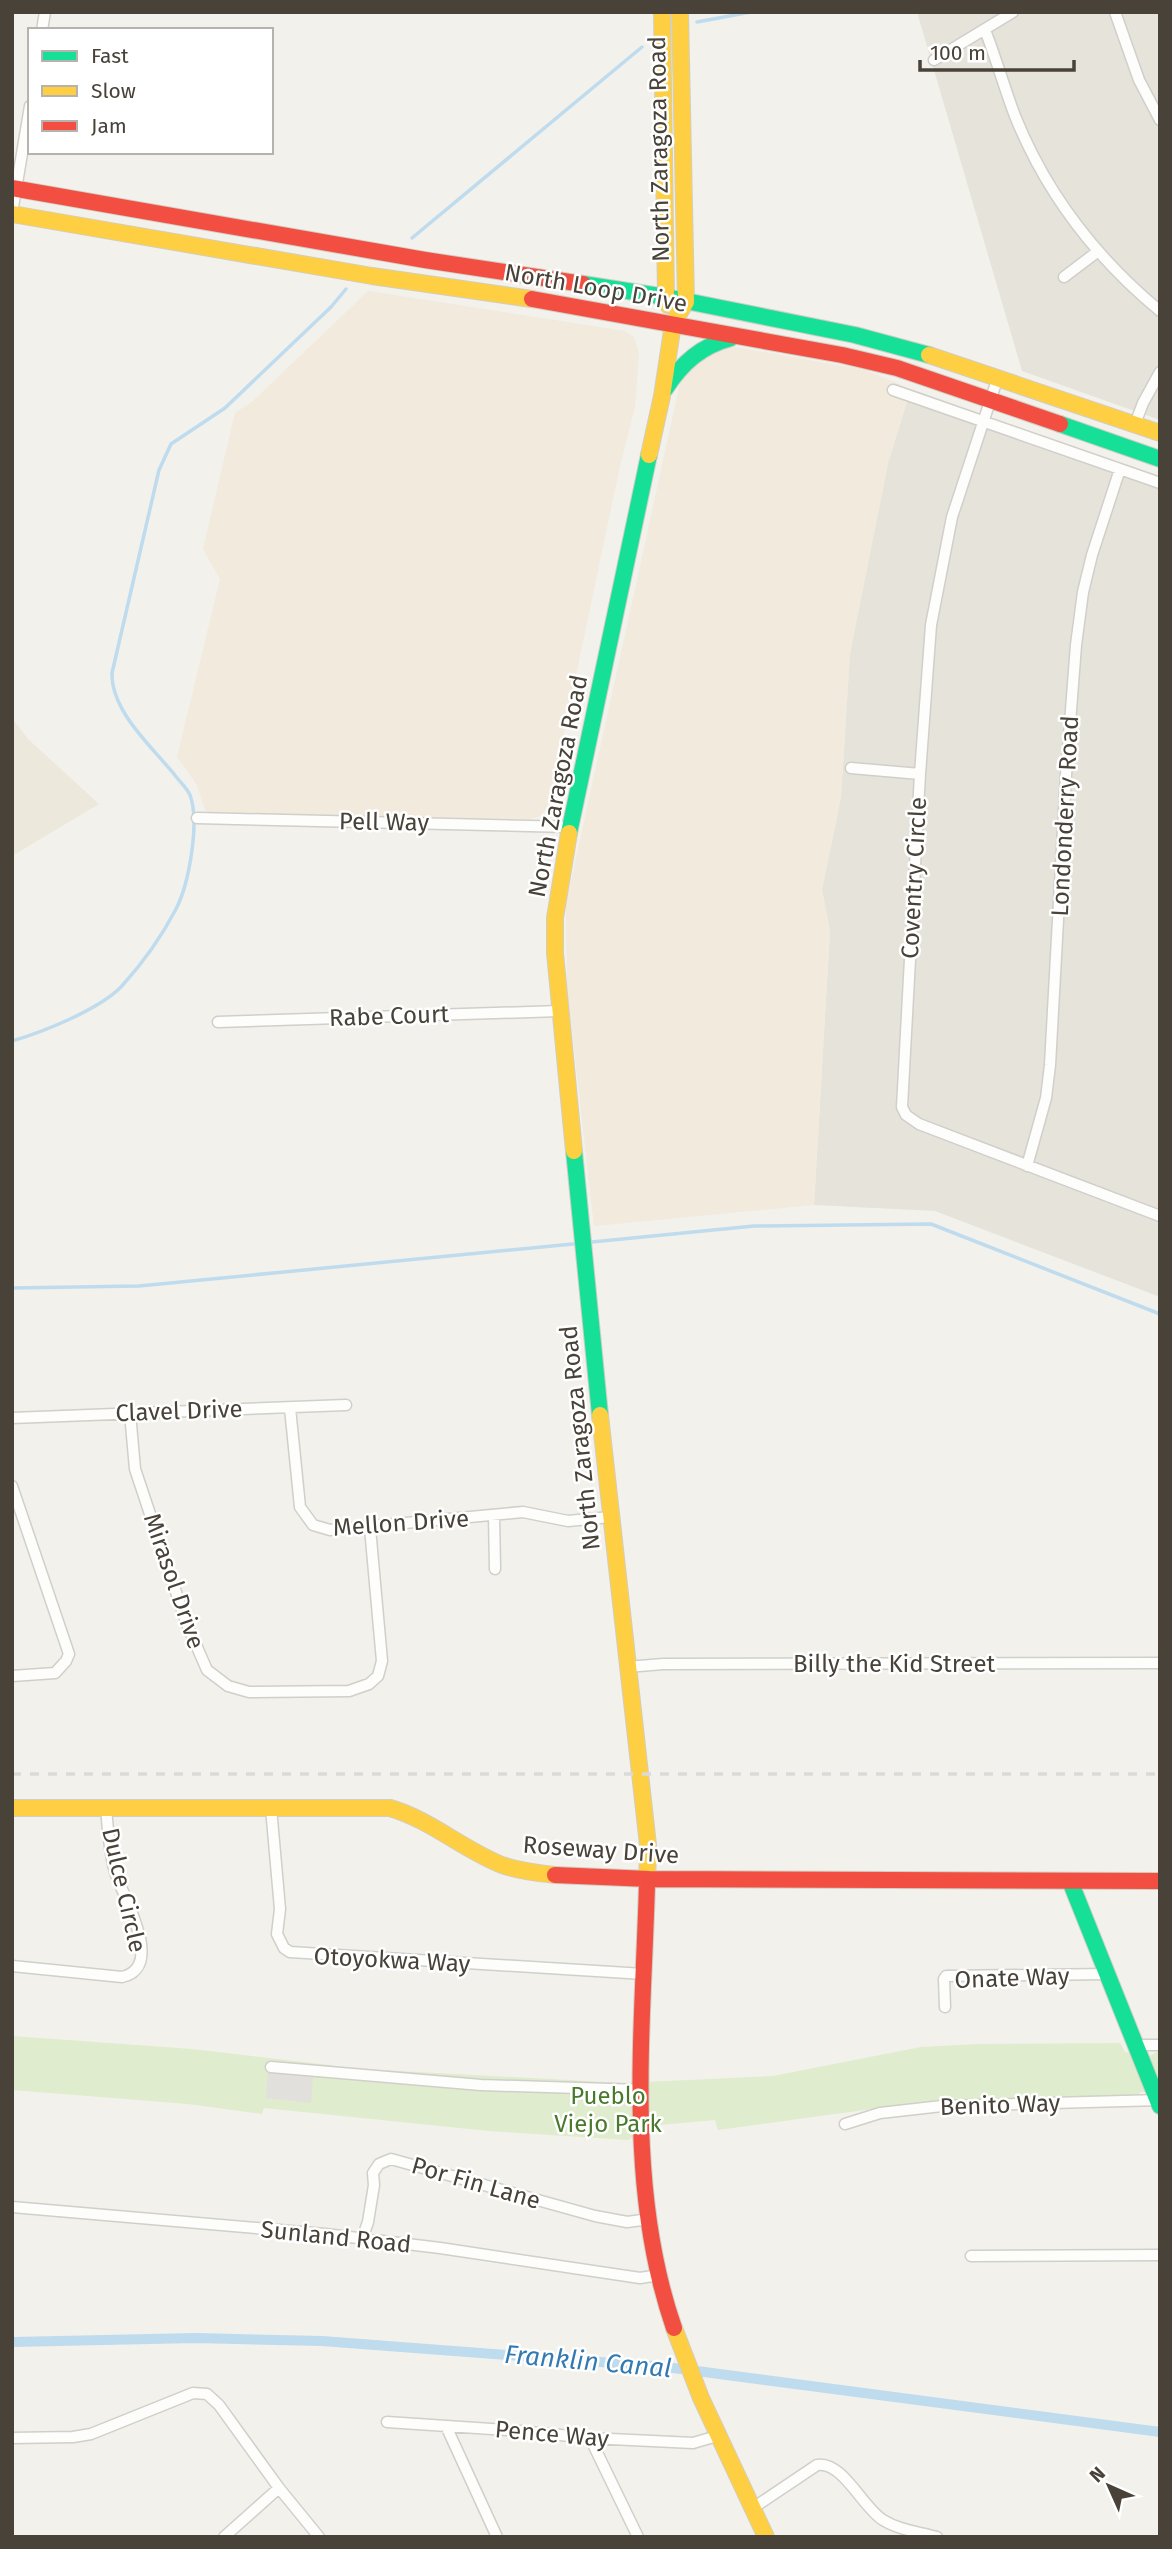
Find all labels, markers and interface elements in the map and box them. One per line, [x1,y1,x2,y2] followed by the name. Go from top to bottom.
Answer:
[28,28,273,154] legend
[920,28,1074,72] scale bar
[643,36,675,262] street label: North Zaragoza Road
[930,40,986,66] text: 100 m
[91,43,129,69] text: Fast
[91,78,136,104] text: Slow
[91,113,127,139] text: Jam
[502,258,690,318] street label: North Loop Drive
[523,672,593,900] street label: North Zaragoza Road
[1046,715,1084,917] street label: Londonderry Road
[896,796,932,960] street label: Coventry Circle
[339,807,430,837] street label: Pell Way
[329,1000,450,1032] street label: Rabe Court
[554,1324,606,1552] street label: North Zaragoza Road
[115,1395,243,1427] street label: Clavel Drive
[332,1504,470,1542] street label: Mellon Drive
[138,1510,210,1652] street label: Mirasol Drive
[793,1650,995,1678] street label: Billy the Kid Street
[96,1825,152,1955] street label: Dulce Circle
[522,1831,680,1869] street label: Roseway Drive
[313,1942,471,1978] street label: Otoyokwa Way
[954,1962,1070,1994] street label: Onate Way
[554,2082,662,2138] park label: Pueblo Viejo Park
[939,2089,1061,2121] street label: Benito Way
[408,2151,544,2215] street label: Por Fin Lane
[259,2215,413,2259] street label: Sunland Road
[503,2339,673,2384] water label: Franklin Canal
[494,2415,610,2453] street label: Pence Way
[1074,2451,1144,2521] north arrow
[1085,2462,1110,2487] text: N

